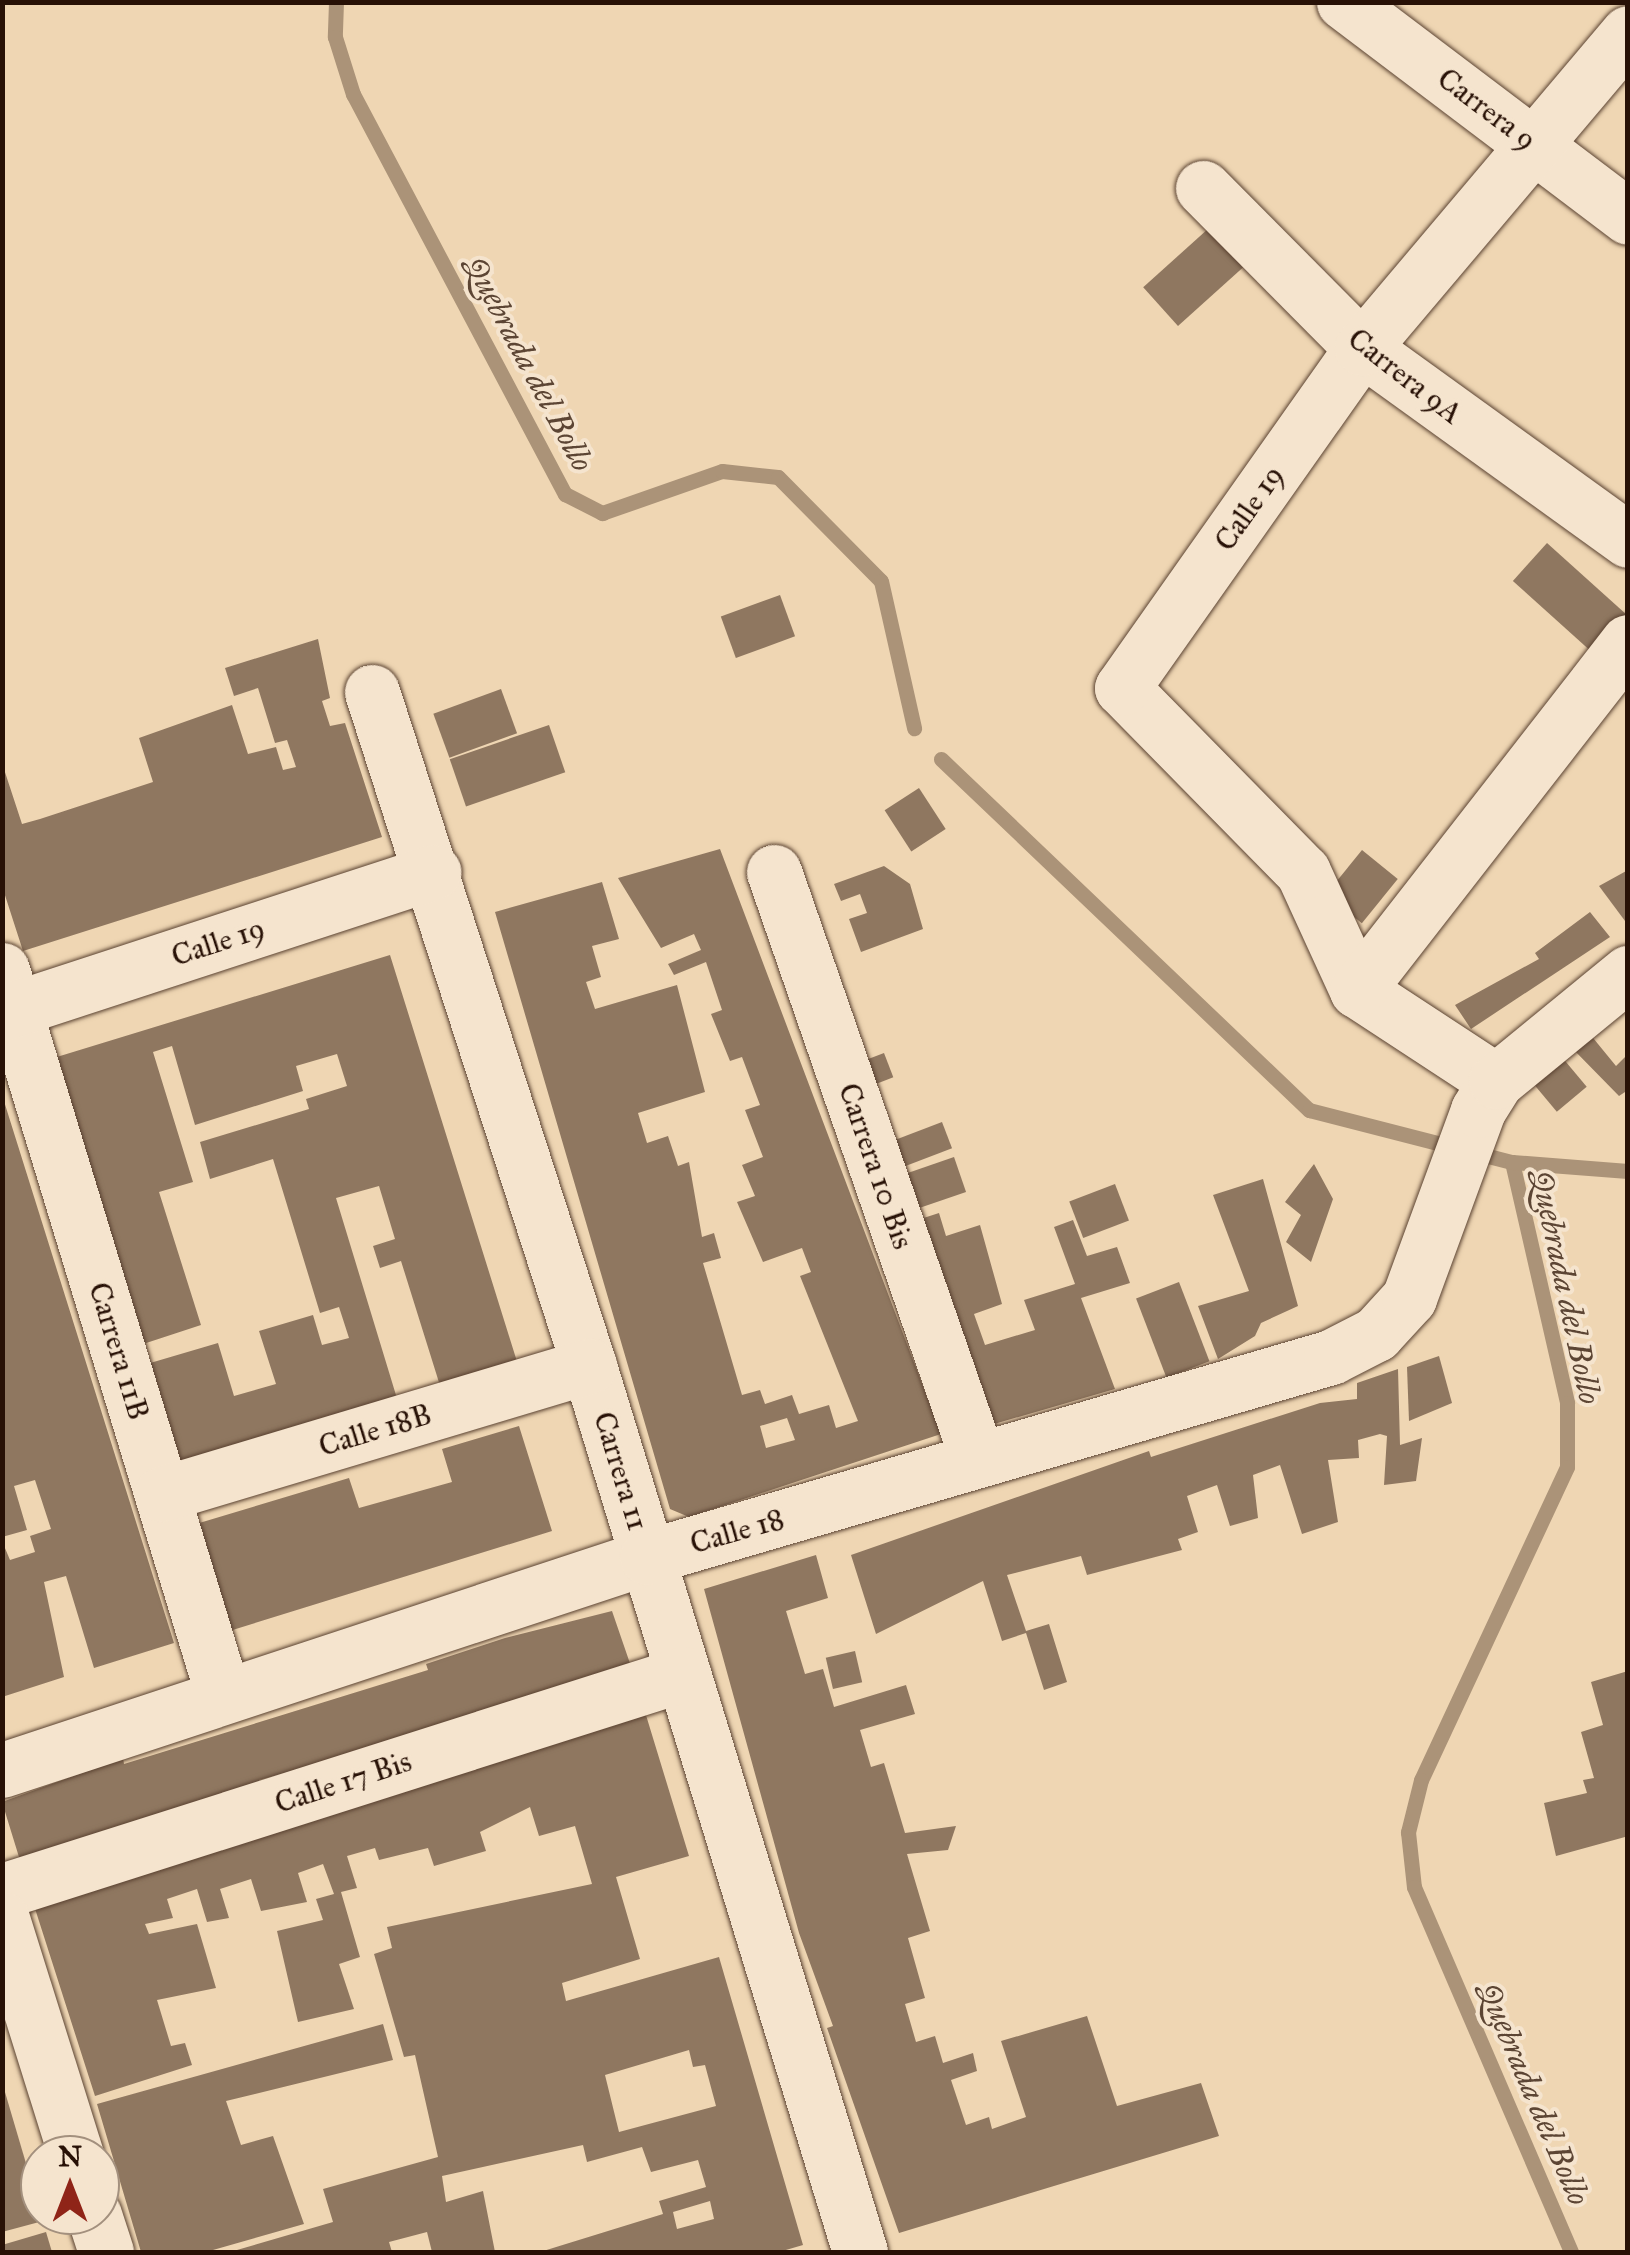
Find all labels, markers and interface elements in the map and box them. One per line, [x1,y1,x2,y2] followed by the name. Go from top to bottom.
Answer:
[1430,60,1544,158] street label: Carrera 9
[455,250,601,478] water label: Quebrada del Bollo
[1341,320,1469,432] street label: Carrera 9A
[1207,458,1291,558] street label: Calle 19
[167,910,269,974] street label: Calle 19
[831,1078,921,1254] street label: Carrera 10 Bis
[1521,1166,1609,1408] water label: Quebrada del Bollo
[81,1278,157,1424] street label: Carrera 11B
[314,1396,436,1464] street label: Calle 18B
[586,1407,656,1535] street label: Carrera 11
[686,1500,788,1562] street label: Calle 18
[270,1743,416,1821] street label: Calle 17 Bis
[1469,1977,1597,2211] water label: Quebrada del Bollo
[20,2135,120,2235] north arrow
[58,2139,82,2174] text: N

